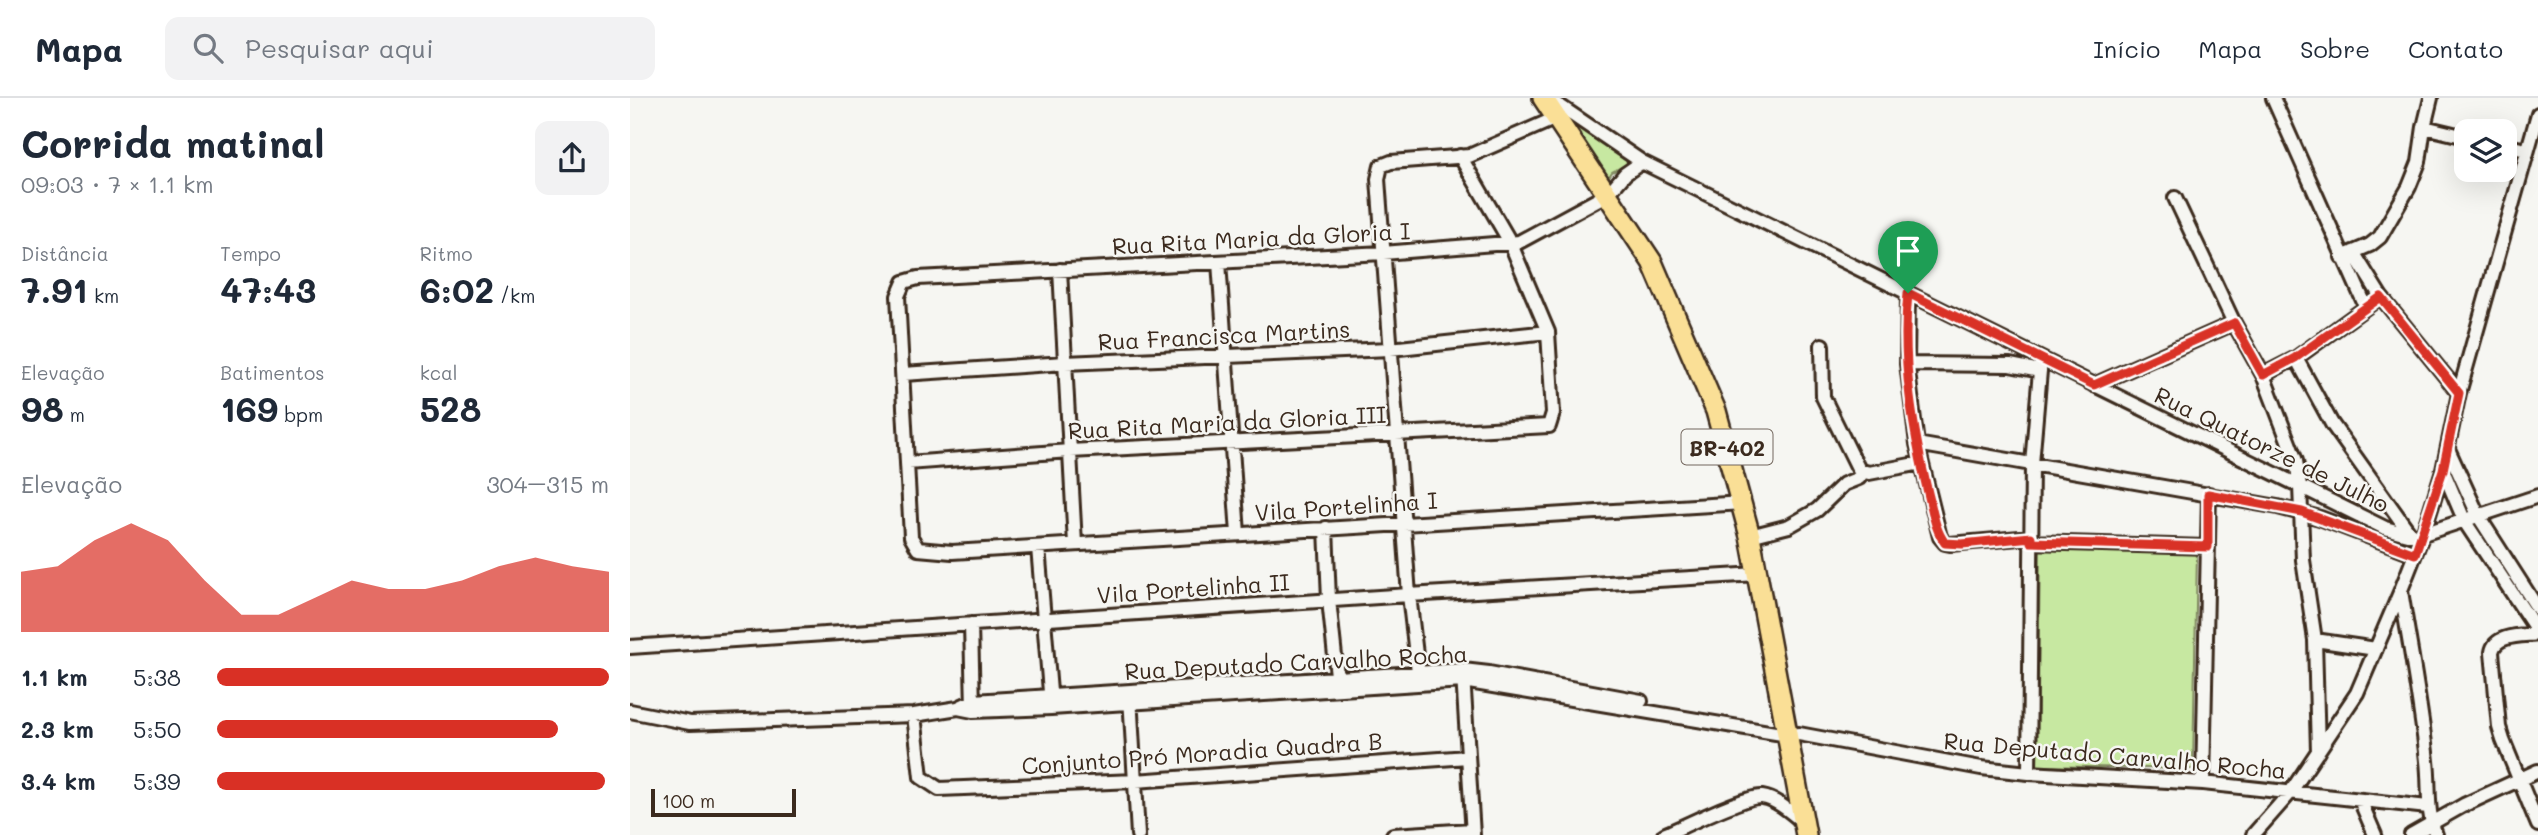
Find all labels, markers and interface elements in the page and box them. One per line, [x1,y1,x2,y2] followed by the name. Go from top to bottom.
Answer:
[165,17,655,80] search box
[35,27,123,70] text: Mapa
[189,29,227,67] icon: search
[245,31,434,65] text: Pesquisar aqui
[2093,33,2160,64] text: Início
[2198,33,2262,64] text: Mapa
[2300,33,2370,64] text: Sobre
[2408,33,2503,64] text: Contato
[21,118,324,168] text: Corrida matinal
[2454,119,2517,182] map controls
[2454,119,2517,182] button: layers
[535,121,609,195] button: share
[21,169,214,199] text: 09:03 · 7 × 1.1 km
[1111,215,1411,261] street label: Rua Rita Maria da Gloria I
[1878,221,1938,293] pin
[1889,232,1927,270] icon: arrive
[21,241,109,266] text: Distância
[220,241,281,266] text: Tempo
[420,241,472,266] text: Ritmo
[21,266,88,312] text: 7.91
[220,266,316,312] text: 47:43
[420,266,494,312] text: 6:02
[88,283,119,308] text: km
[494,283,535,308] text: /km
[1097,313,1351,357] street label: Rua Francisca Martins
[21,360,105,385] text: Elevação
[220,360,324,385] text: Batimentos
[420,360,458,385] text: kcal
[2150,379,2394,519] street label: Rua Quatorze de Julho
[21,385,64,431] text: 98
[220,385,278,431] text: 169
[420,385,481,431] text: 528
[1067,399,1387,445] street label: Rua Rita Maria da Gloria III
[64,402,85,427] text: m
[278,402,323,427] text: bpm
[1682,430,1772,464] road number: BR-402
[21,469,122,499] text: Elevação
[486,469,609,499] text: 304–315 m
[1254,485,1438,527] street label: Vila Portelinha I
[1096,566,1290,610] street label: Vila Portelinha II
[1124,638,1468,686] street label: Rua Deputado Carvalho Rocha
[21,662,87,692] text: 1.1 km
[133,662,181,692] text: 5:38
[21,714,94,744] text: 2.3 km
[133,714,181,744] text: 5:50
[1021,725,1383,781] street label: Conjunto Pró Moradia Quadra B
[1943,725,2287,785] street label: Rua Deputado Carvalho Rocha
[21,766,95,796] text: 3.4 km
[133,766,181,796] text: 5:39
[651,786,796,818] scale bar
[662,788,715,813] text: 100 m

